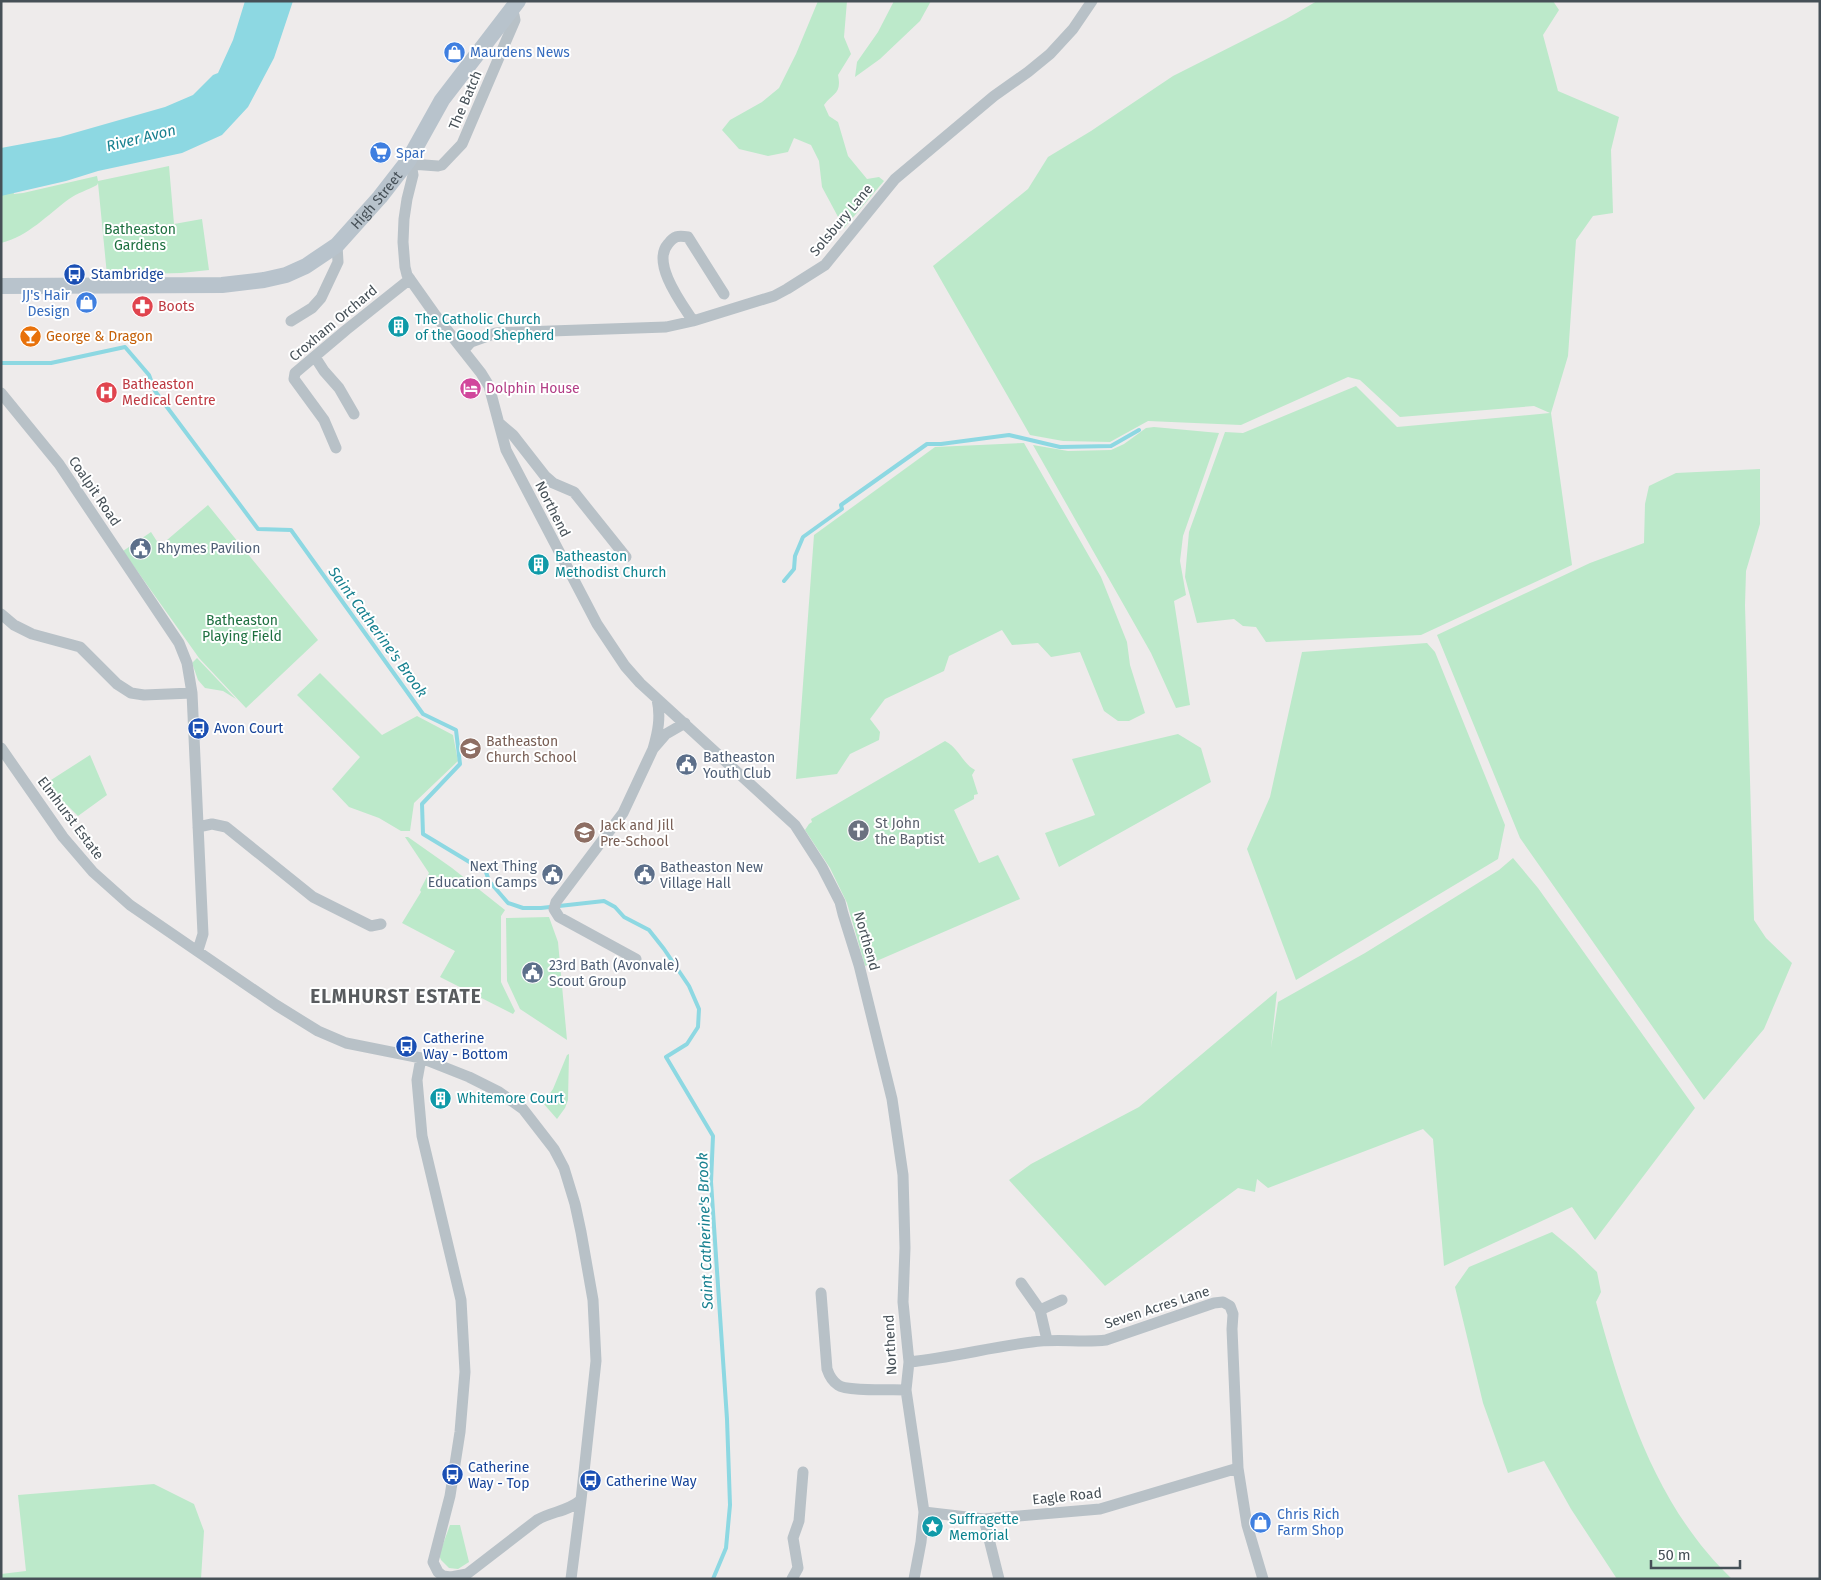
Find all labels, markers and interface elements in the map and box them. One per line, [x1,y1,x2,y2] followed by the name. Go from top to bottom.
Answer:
[442,40,466,64] shop icon: Maurdens News
[470,44,570,61] place label: Maurdens News
[445,68,486,132] street label: The Batch
[104,121,178,155] water label: River Avon
[368,141,392,165] supermarket icon: Spar
[396,145,425,162] place label: Spar
[347,167,407,233] street label: High Street
[806,181,877,260] street label: Solsbury Lane
[104,221,176,254] park label: Batheaston Gardens
[63,262,87,286] bus stop icon: Stambridge
[91,266,164,283] place label: Stambridge
[286,282,381,365] street label: Croxham Orchard
[22,287,71,320] place label: JJ's Hair Design
[74,291,98,315] shop icon: JJ's Hair Design
[130,294,154,318] pharmacy icon: Boots
[158,298,195,315] place label: Boots
[415,311,554,344] place label: The Catholic Church of the Good Shepherd
[387,315,411,339] building icon: The Catholic Church of the Good Shepherd
[18,324,42,348] bar icon: George & Dragon
[46,328,153,345] place label: George & Dragon
[122,376,216,409] place label: Batheaston Medical Centre
[458,376,482,400] hotel icon: Dolphin House
[94,380,118,404] hospital icon: Batheaston Medical Centre
[486,380,580,397] place label: Dolphin House
[65,453,124,529] street label: Coalpit Road
[531,478,574,540] street label: Northend
[129,536,153,560] public building icon: Rhymes Pavilion
[157,540,260,557] place label: Rhymes Pavilion
[555,548,667,581] place label: Batheaston Methodist Church
[527,552,551,576] building icon: Batheaston Methodist Church
[324,562,431,701] water label: Saint Catherine's Brook
[202,612,282,645] park label: Batheaston Playing Field
[186,716,210,740] bus stop icon: Avon Court
[214,720,284,737] place label: Avon Court
[486,733,577,766] place label: Batheaston Church School
[458,737,482,761] school or university icon: Batheaston Church School
[703,749,775,782] place label: Batheaston Youth Club
[675,753,699,777] public building icon: Batheaston Youth Club
[34,774,107,863] street label: Elmhurst Estate
[875,815,946,848] place label: St John the Baptist
[600,817,674,850] place label: Jack and Jill Pre-School
[847,819,871,843] church icon: St John the Baptist
[572,821,596,845] school or university icon: Jack and Jill Pre-School
[428,858,538,891] place label: Next Thing Education Camps
[660,859,763,892] place label: Batheaston New Village Hall
[541,862,565,886] public building icon: Next Thing Education Camps
[632,863,656,887] public building icon: Batheaston New Village Hall
[850,910,883,973] street label: Northend
[549,957,679,990] place label: 23rd Bath (Avonvale) Scout Group
[521,961,545,985] public building icon: 23rd Bath (Avonvale) Scout Group
[310,985,482,1008] district label: ELMHURST ESTATE
[423,1030,508,1063] place label: Catherine Way - Bottom
[395,1034,419,1058] bus stop icon: Catherine Way - Bottom
[429,1086,453,1110] building icon: Whitemore Court
[457,1090,565,1107] place label: Whitemore Court
[693,1152,717,1311] water label: Saint Catherine's Brook
[1102,1282,1212,1332] street label: Seven Acres Lane
[880,1314,901,1376] street label: Northend
[468,1459,529,1492] place label: Catherine Way - Top
[440,1463,464,1487] bus stop icon: Catherine Way - Top
[578,1469,602,1493] bus stop icon: Catherine Way
[606,1473,697,1490] place label: Catherine Way
[1031,1484,1103,1509] street label: Eagle Road
[1277,1506,1344,1539] place label: Chris Rich Farm Shop
[1249,1510,1273,1534] shop icon: Chris Rich Farm Shop
[949,1511,1019,1544] place label: Suffragette Memorial
[921,1515,945,1539] place icon: Suffragette Memorial
[1651,1538,1740,1570] scale bar
[1658,1546,1691,1564] text: 50 m

